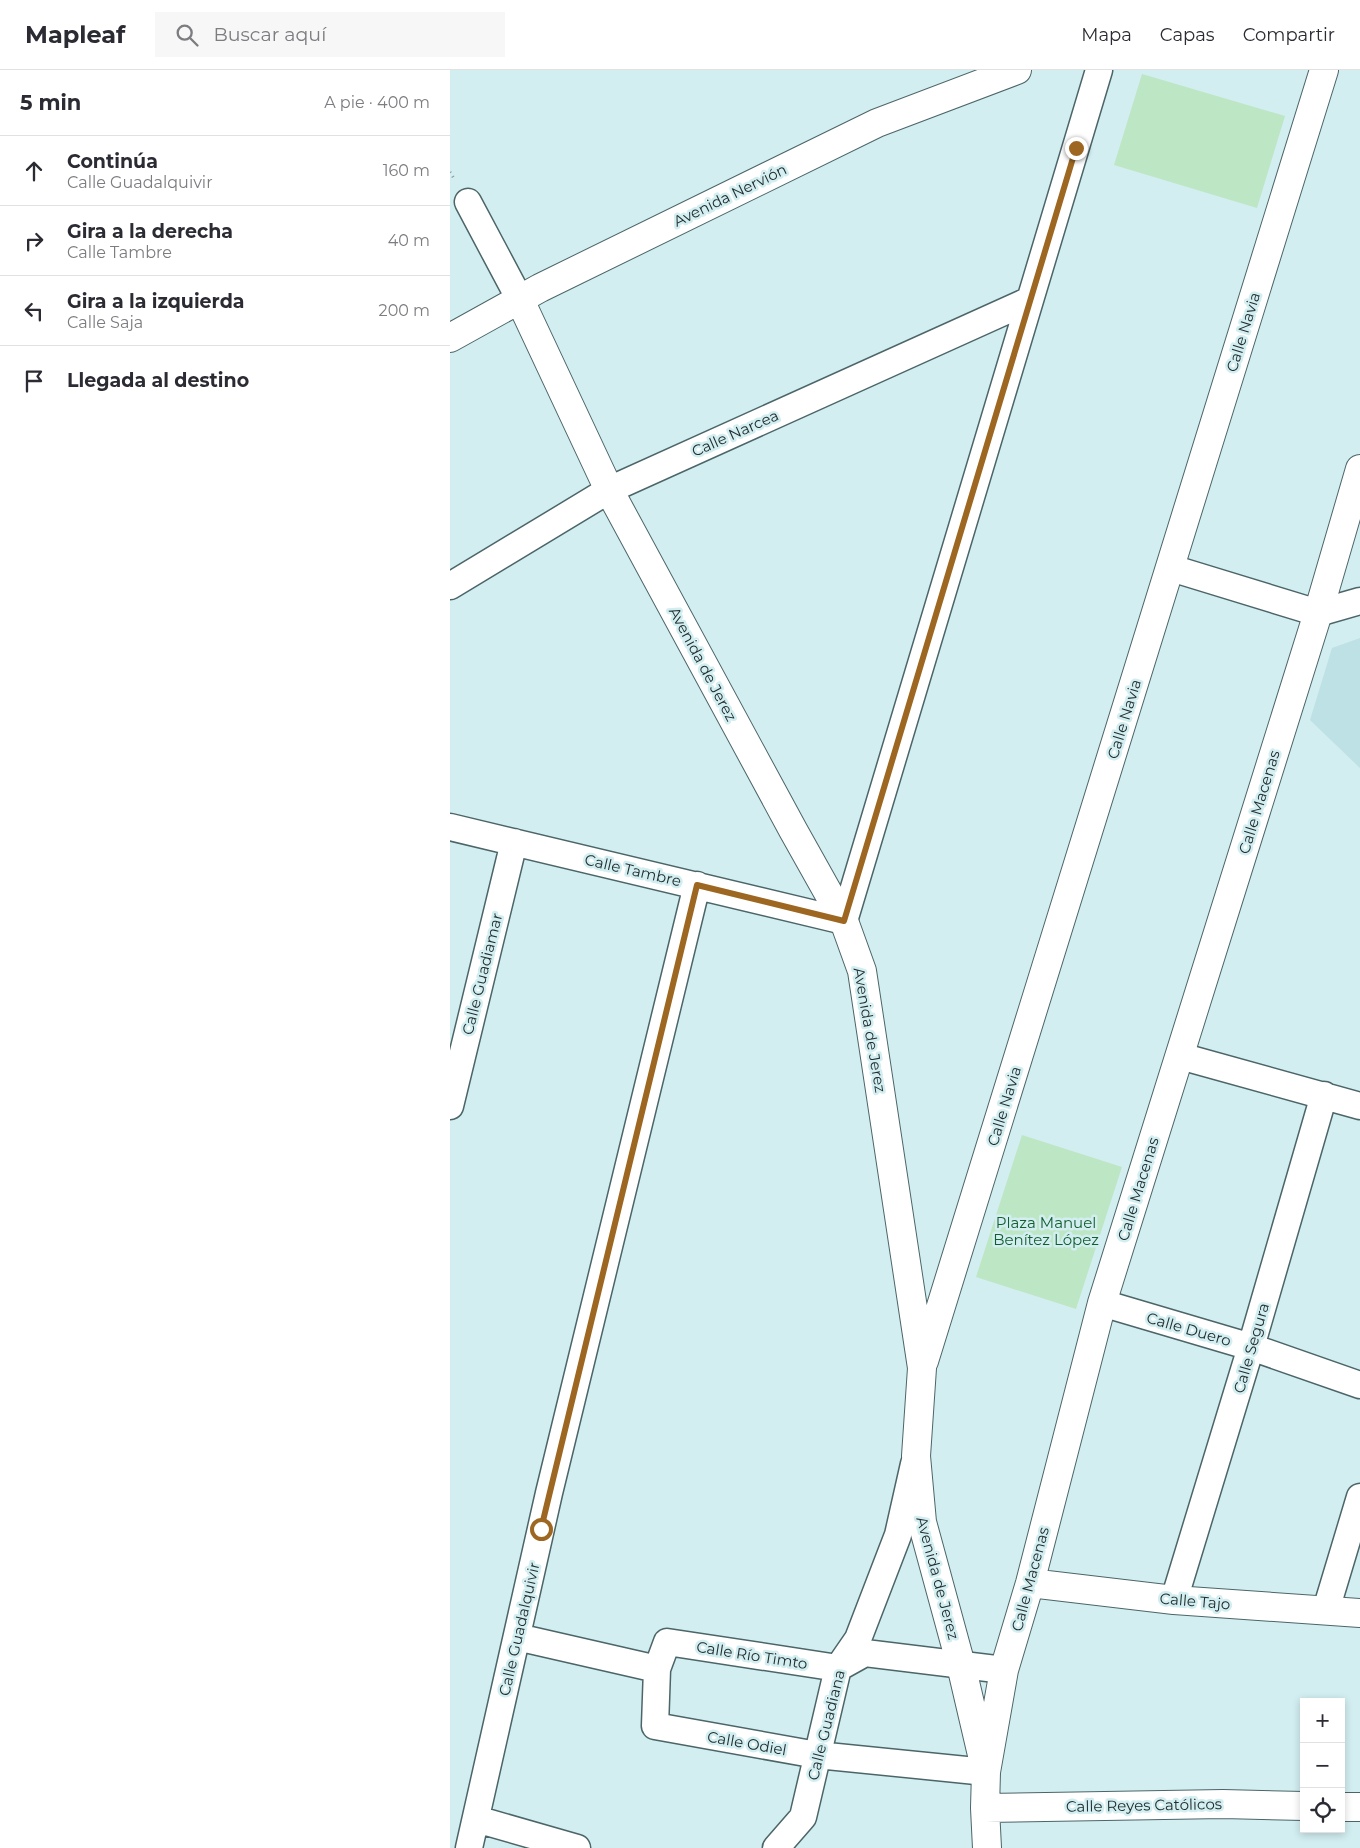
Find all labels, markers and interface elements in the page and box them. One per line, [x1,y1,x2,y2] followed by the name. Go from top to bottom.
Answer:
[155,12,505,57] search box
[25,20,125,49] text: Mapleaf
[173,21,201,49] icon: search
[213,23,326,46] text: Buscar aquí
[1081,24,1132,46] text: Mapa
[1160,24,1215,46] text: Capas
[1243,24,1335,46] text: Compartir
[20,90,81,115] text: 5 min
[324,93,430,112] text: A pie · 400 m
[1065,137,1088,160] route end
[67,150,158,173] text: Continúa
[20,157,48,185] icon: ahead
[670,159,790,231] street label: Avenida Nervión
[383,161,430,180] text: 160 m
[67,173,213,192] text: Calle Guadalquivir
[67,220,233,243] text: Gira a la derecha
[20,227,48,255] icon: right
[388,231,430,250] text: 40 m
[67,243,172,262] text: Calle Tambre
[67,290,245,313] text: Gira a la izquierda
[1222,290,1264,374] street label: Calle Navia
[20,297,48,325] icon: left
[379,301,430,320] text: 200 m
[67,313,143,332] text: Calle Saja
[20,367,48,395] icon: arrive
[67,369,249,392] text: Llegada al destino
[689,405,781,461] street label: Calle Narcea
[665,604,741,725] street label: Avenida de Jerez
[1103,677,1145,761] street label: Calle Navia
[1234,748,1284,856] street label: Calle Macenas
[583,850,683,890] street label: Calle Tambre
[458,911,506,1037] street label: Calle Guadiamar
[850,966,890,1094] street label: Avenida de Jerez
[983,1064,1025,1148] street label: Calle Navia
[1113,1135,1163,1243] street label: Calle Macenas
[993,1213,1099,1249] park label: Plaza Manuel Benítez López
[1229,1301,1273,1395] street label: Calle Segura
[1144,1308,1234,1350] street label: Calle Duero
[912,1514,964,1642] street label: Avenida de Jerez
[530,1518,553,1541] route start
[1007,1525,1053,1633] street label: Calle Macenas
[494,1560,544,1698] street label: Calle Guadalquivir
[1159,1588,1231,1614] street label: Calle Tajo
[695,1637,809,1673] street label: Calle Río Timto
[803,1668,849,1782] street label: Calle Guadiana
[1300,1698,1345,1833] map controls
[1300,1698,1345,1743] button: +
[706,1727,788,1759] street label: Calle Odiel
[1300,1743,1345,1788] button: −
[1300,1788,1345,1833] button: locate
[1066,1794,1222,1816] street label: Calle Reyes Católicos

